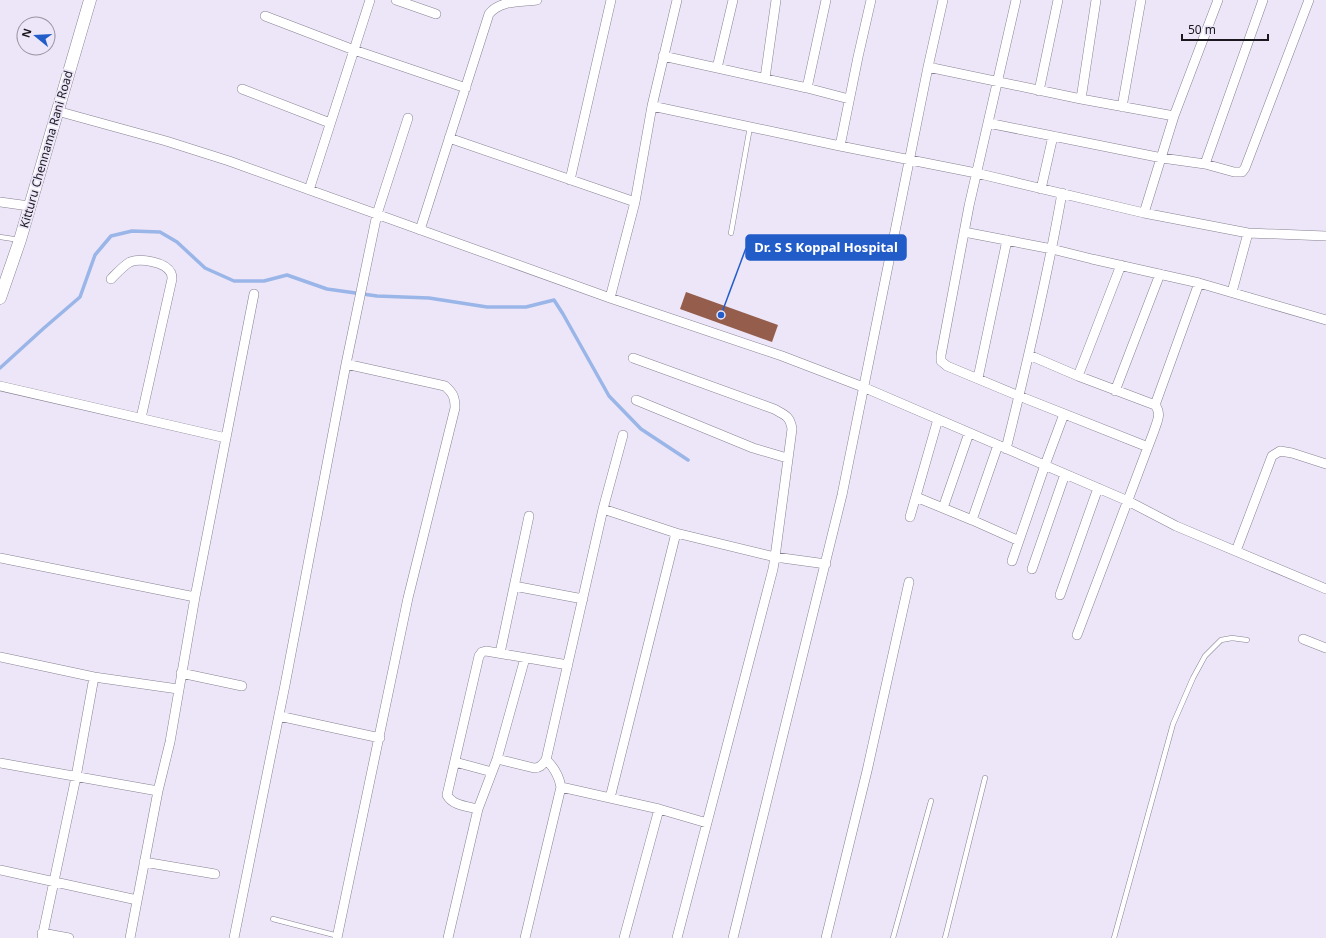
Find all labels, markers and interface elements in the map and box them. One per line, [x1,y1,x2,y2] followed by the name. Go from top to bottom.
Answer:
[16,16,56,56] north arrow
[1182,16,1268,42] scale bar
[1188,21,1216,38] text: 50 m
[17,26,35,39] text: N
[15,68,77,230] street label: Kitturu Chennama Rani Road
[746,235,906,260] callout: Dr. S S Koppal Hospital
[754,238,898,256] text: Dr. S S Koppal Hospital

